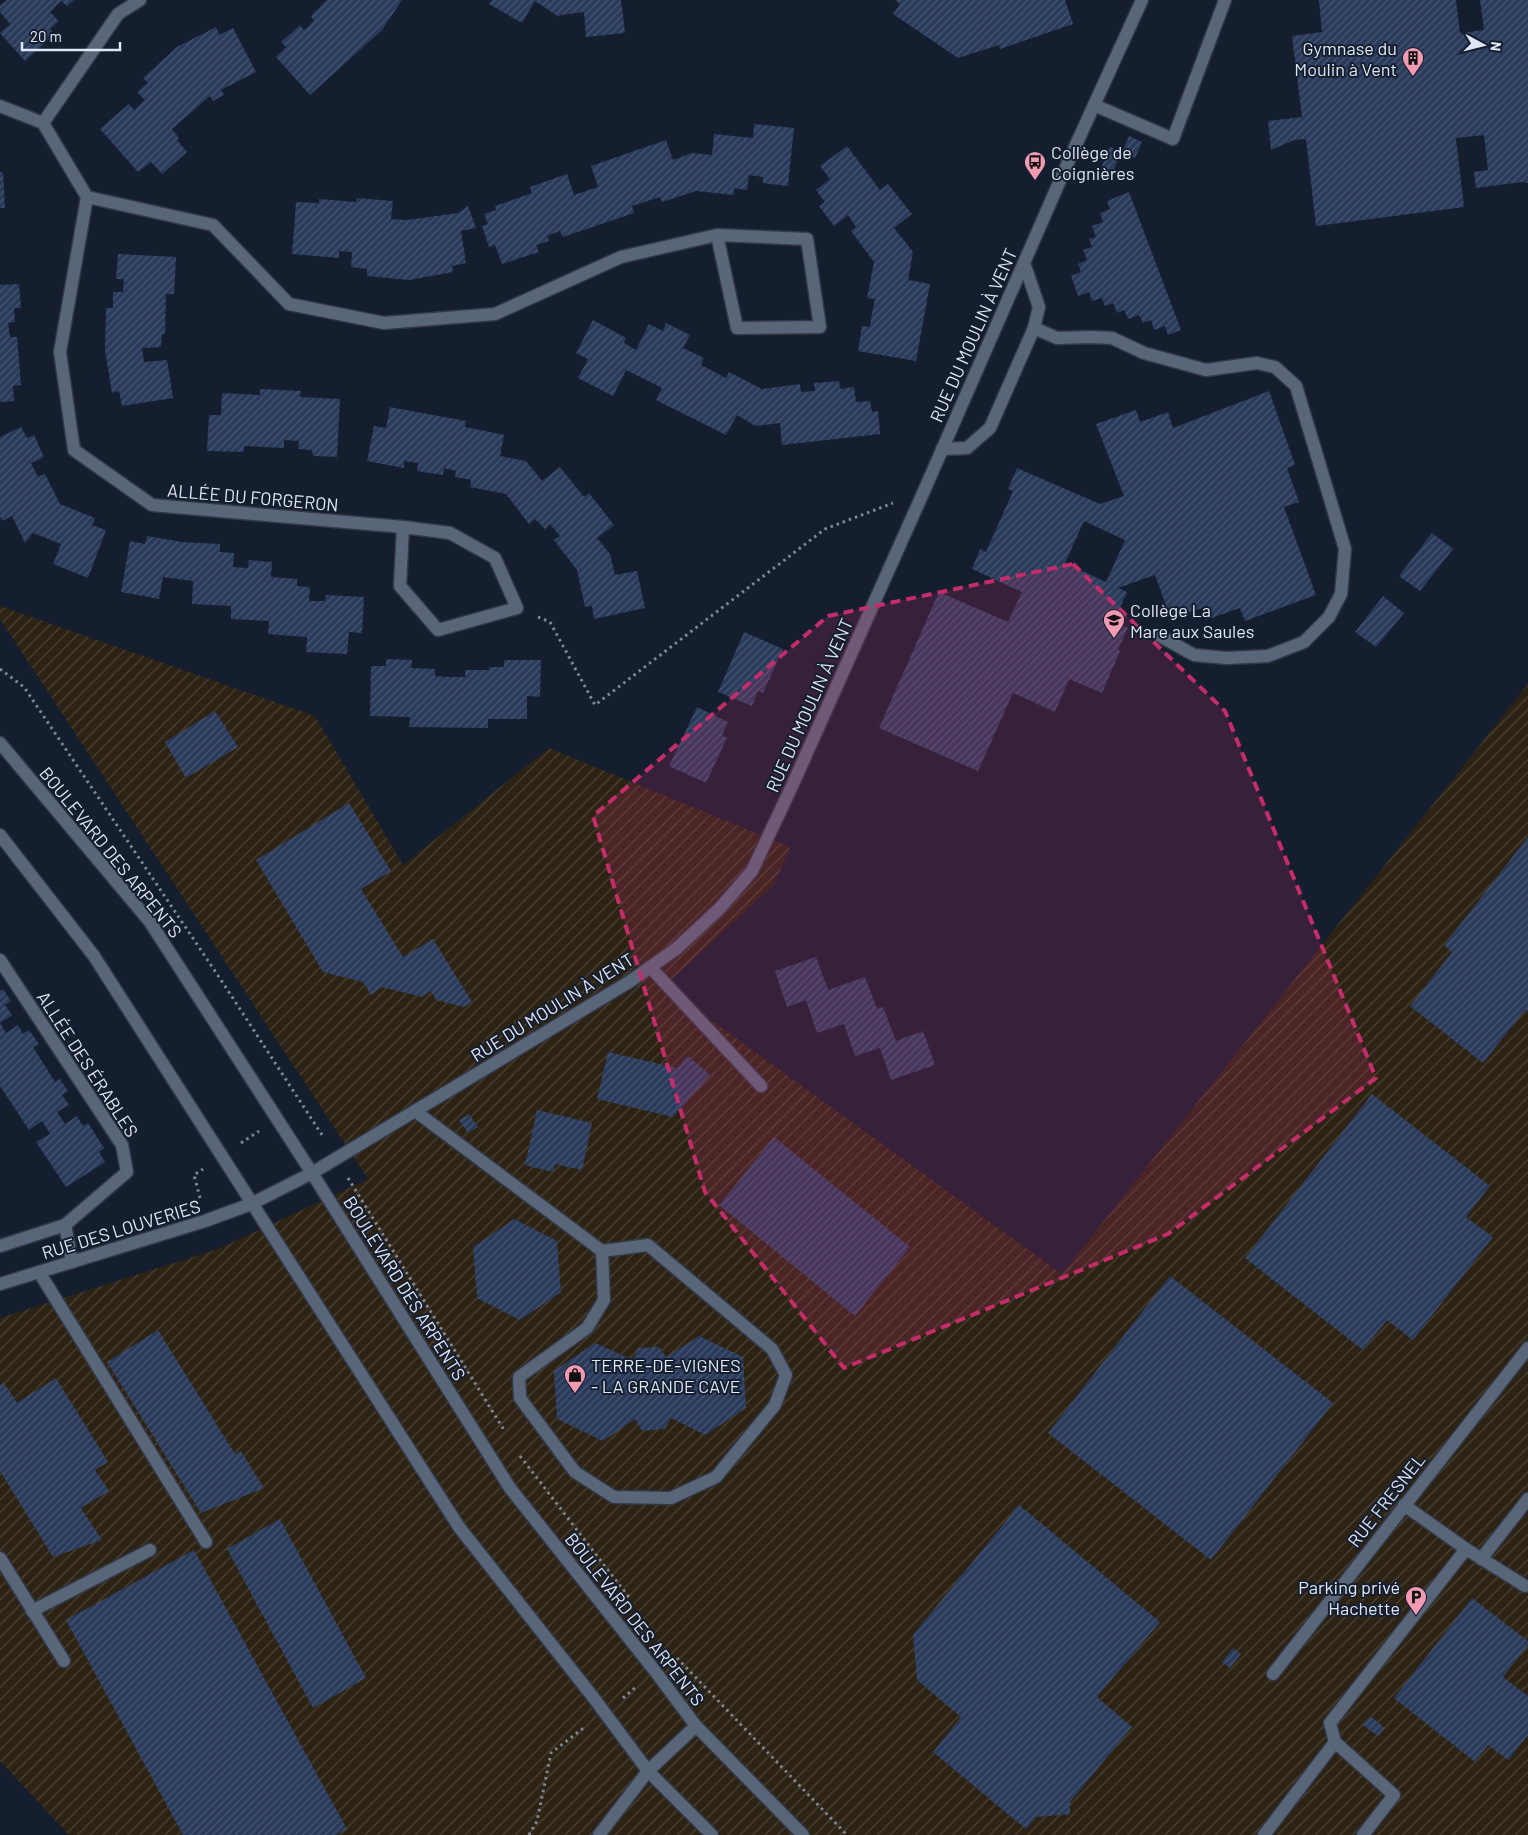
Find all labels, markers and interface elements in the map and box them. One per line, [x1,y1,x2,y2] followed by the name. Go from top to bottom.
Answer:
[22,20,120,52] scale bar
[1458,20,1508,70] north arrow
[30,27,62,45] text: 20 m
[1294,37,1397,80] place label: Gymnase du Moulin à Vent
[1487,41,1505,52] text: N
[1401,46,1425,77] building icon: Gymnase du Moulin à Vent
[1051,141,1134,184] place label: Collège de Coignières
[1023,150,1047,181] bus stop icon: Collège de Coignières
[925,245,1021,425] street label: RUE DU MOULIN À VENT
[166,479,340,515] street label: ALLÉE DU FORGERON
[1130,599,1254,642] place label: Collège La Mare aux Saules
[1102,608,1126,639] school or university icon: Collège La Mare aux Saules
[761,615,857,795] street label: RUE DU MOULIN À VENT
[35,762,187,942] street label: BOULEVARD DES ARPENTS
[466,948,638,1066] street label: RUE DU MOULIN À VENT
[33,987,143,1141] street label: ALLÉE DES ÉRABLES
[339,1192,471,1384] street label: BOULEVARD DES ARPENTS
[39,1194,203,1264] street label: RUE DES LOUVERIES
[591,1354,741,1397] place label: TERRE-DE-VIGNES - LA GRANDE CAVE
[563,1363,587,1394] shop icon: TERRE-DE-VIGNES - LA GRANDE CAVE
[1343,1449,1429,1551] street label: RUE FRESNEL
[561,1528,709,1710] street label: BOULEVARD DES ARPENTS
[1298,1576,1400,1619] place label: Parking privé Hachette
[1404,1585,1428,1616] parking icon: Parking privé Hachette

